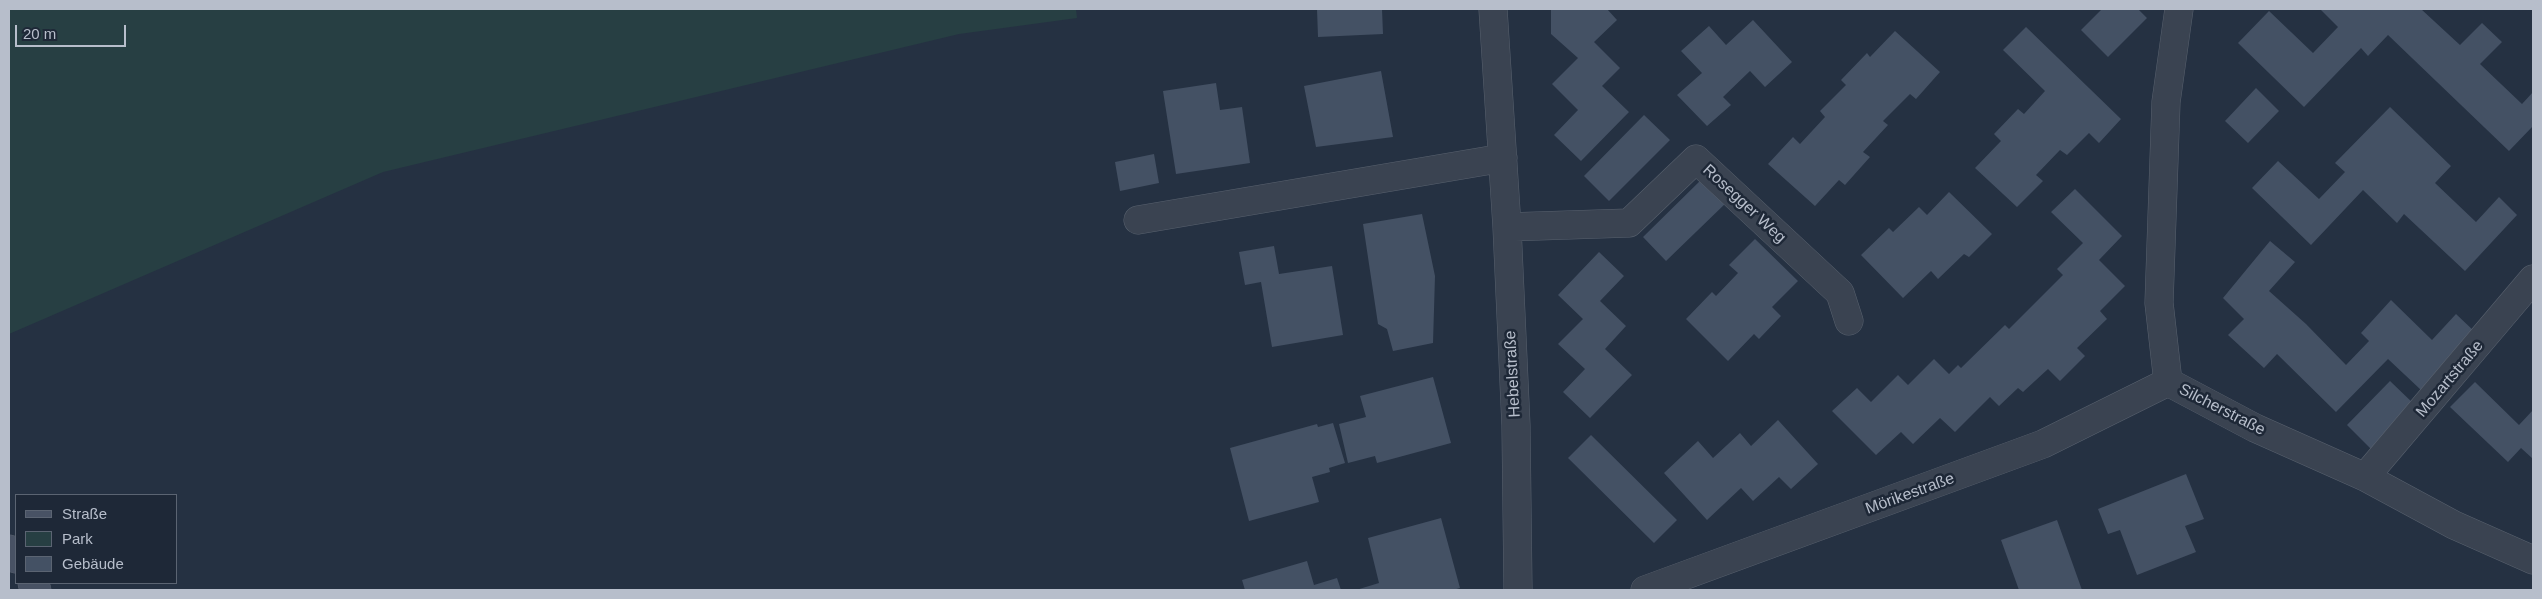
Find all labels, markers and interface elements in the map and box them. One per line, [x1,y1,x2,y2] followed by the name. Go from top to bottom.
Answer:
[18,15,129,47] scale bar
[23,25,56,42] text: 20 m
[1699,161,1789,247] street label: Rosegger Weg
[1501,330,1525,418] street label: Hebelstraße
[2412,337,2488,421] street label: Mozartstraße
[2176,380,2268,440] street label: Silcherstraße
[1863,469,1957,519] street label: Mörikestraße
[15,494,178,584] legend
[62,505,107,522] text: Straße
[62,530,93,547] text: Park
[62,555,124,572] text: Gebäude

